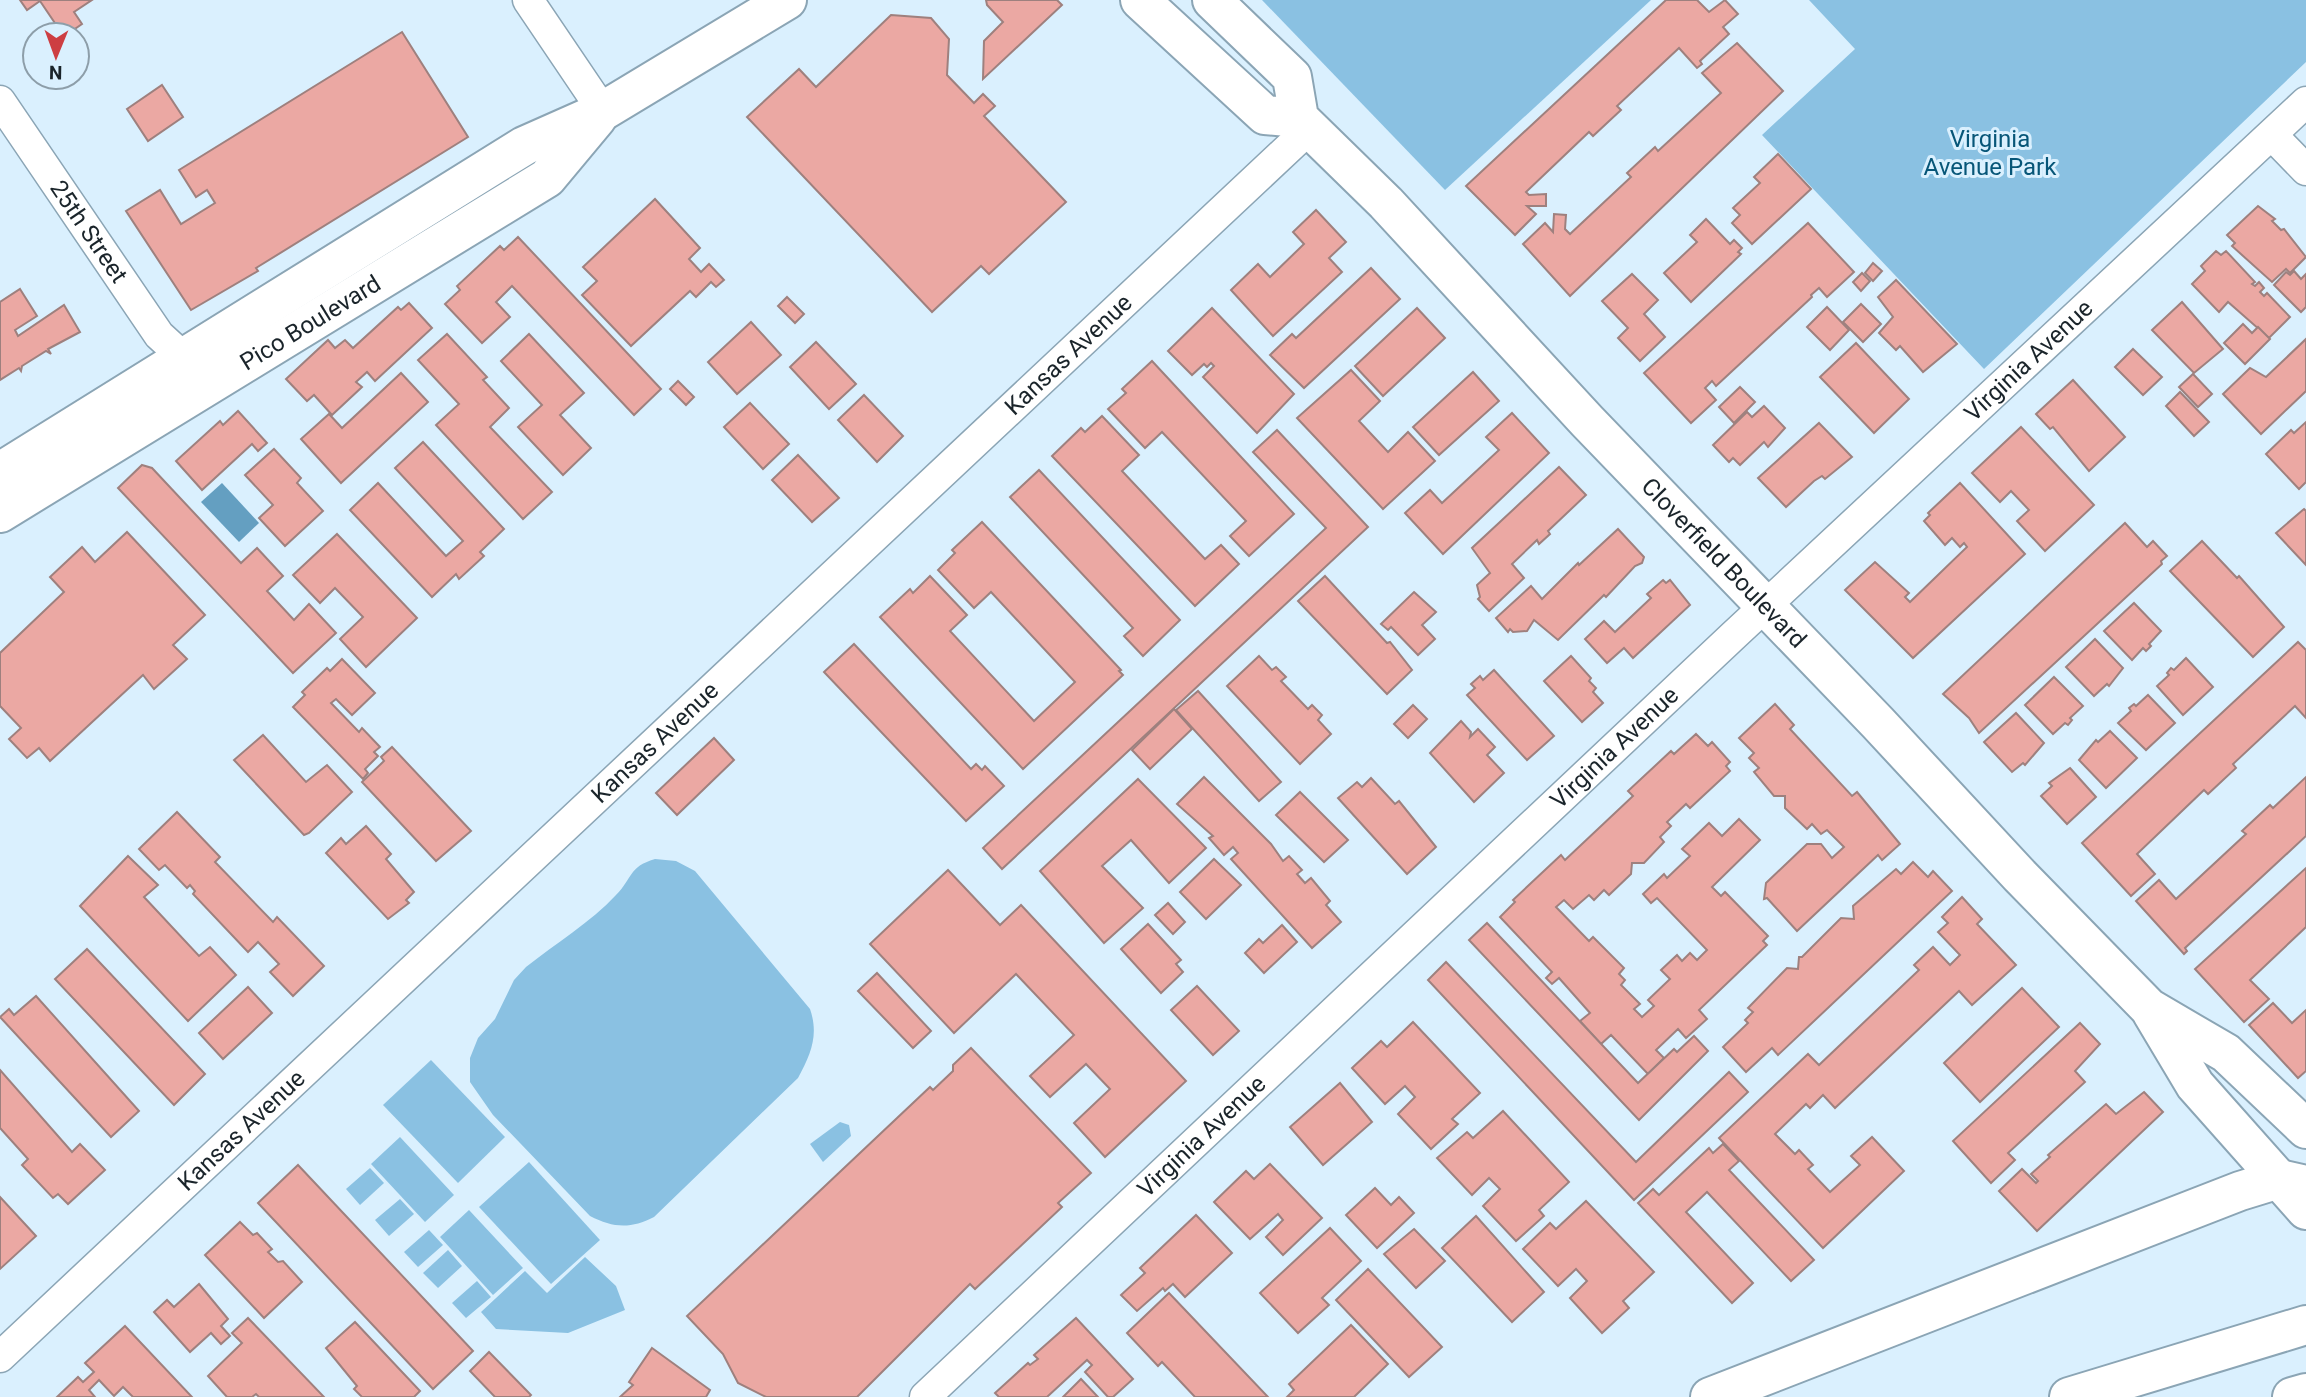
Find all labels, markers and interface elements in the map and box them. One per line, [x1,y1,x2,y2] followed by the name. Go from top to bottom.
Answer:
[21,21,91,91] north arrow
[49,61,63,84] text: N
[1924,125,2057,181] park label: Virginia Avenue Park
[44,175,133,288] street label: 25th Street
[235,269,386,376] street label: Pico Boulevard
[999,288,1138,421] street label: Kansas Avenue
[1959,294,2099,427] street label: Virginia Avenue
[1636,472,1812,654] street label: Cloverfield Boulevard
[586,676,724,809] street label: Kansas Avenue
[1545,681,1684,814] street label: Virginia Avenue
[172,1064,311,1197] street label: Kansas Avenue
[1132,1070,1271,1203] street label: Virginia Avenue

